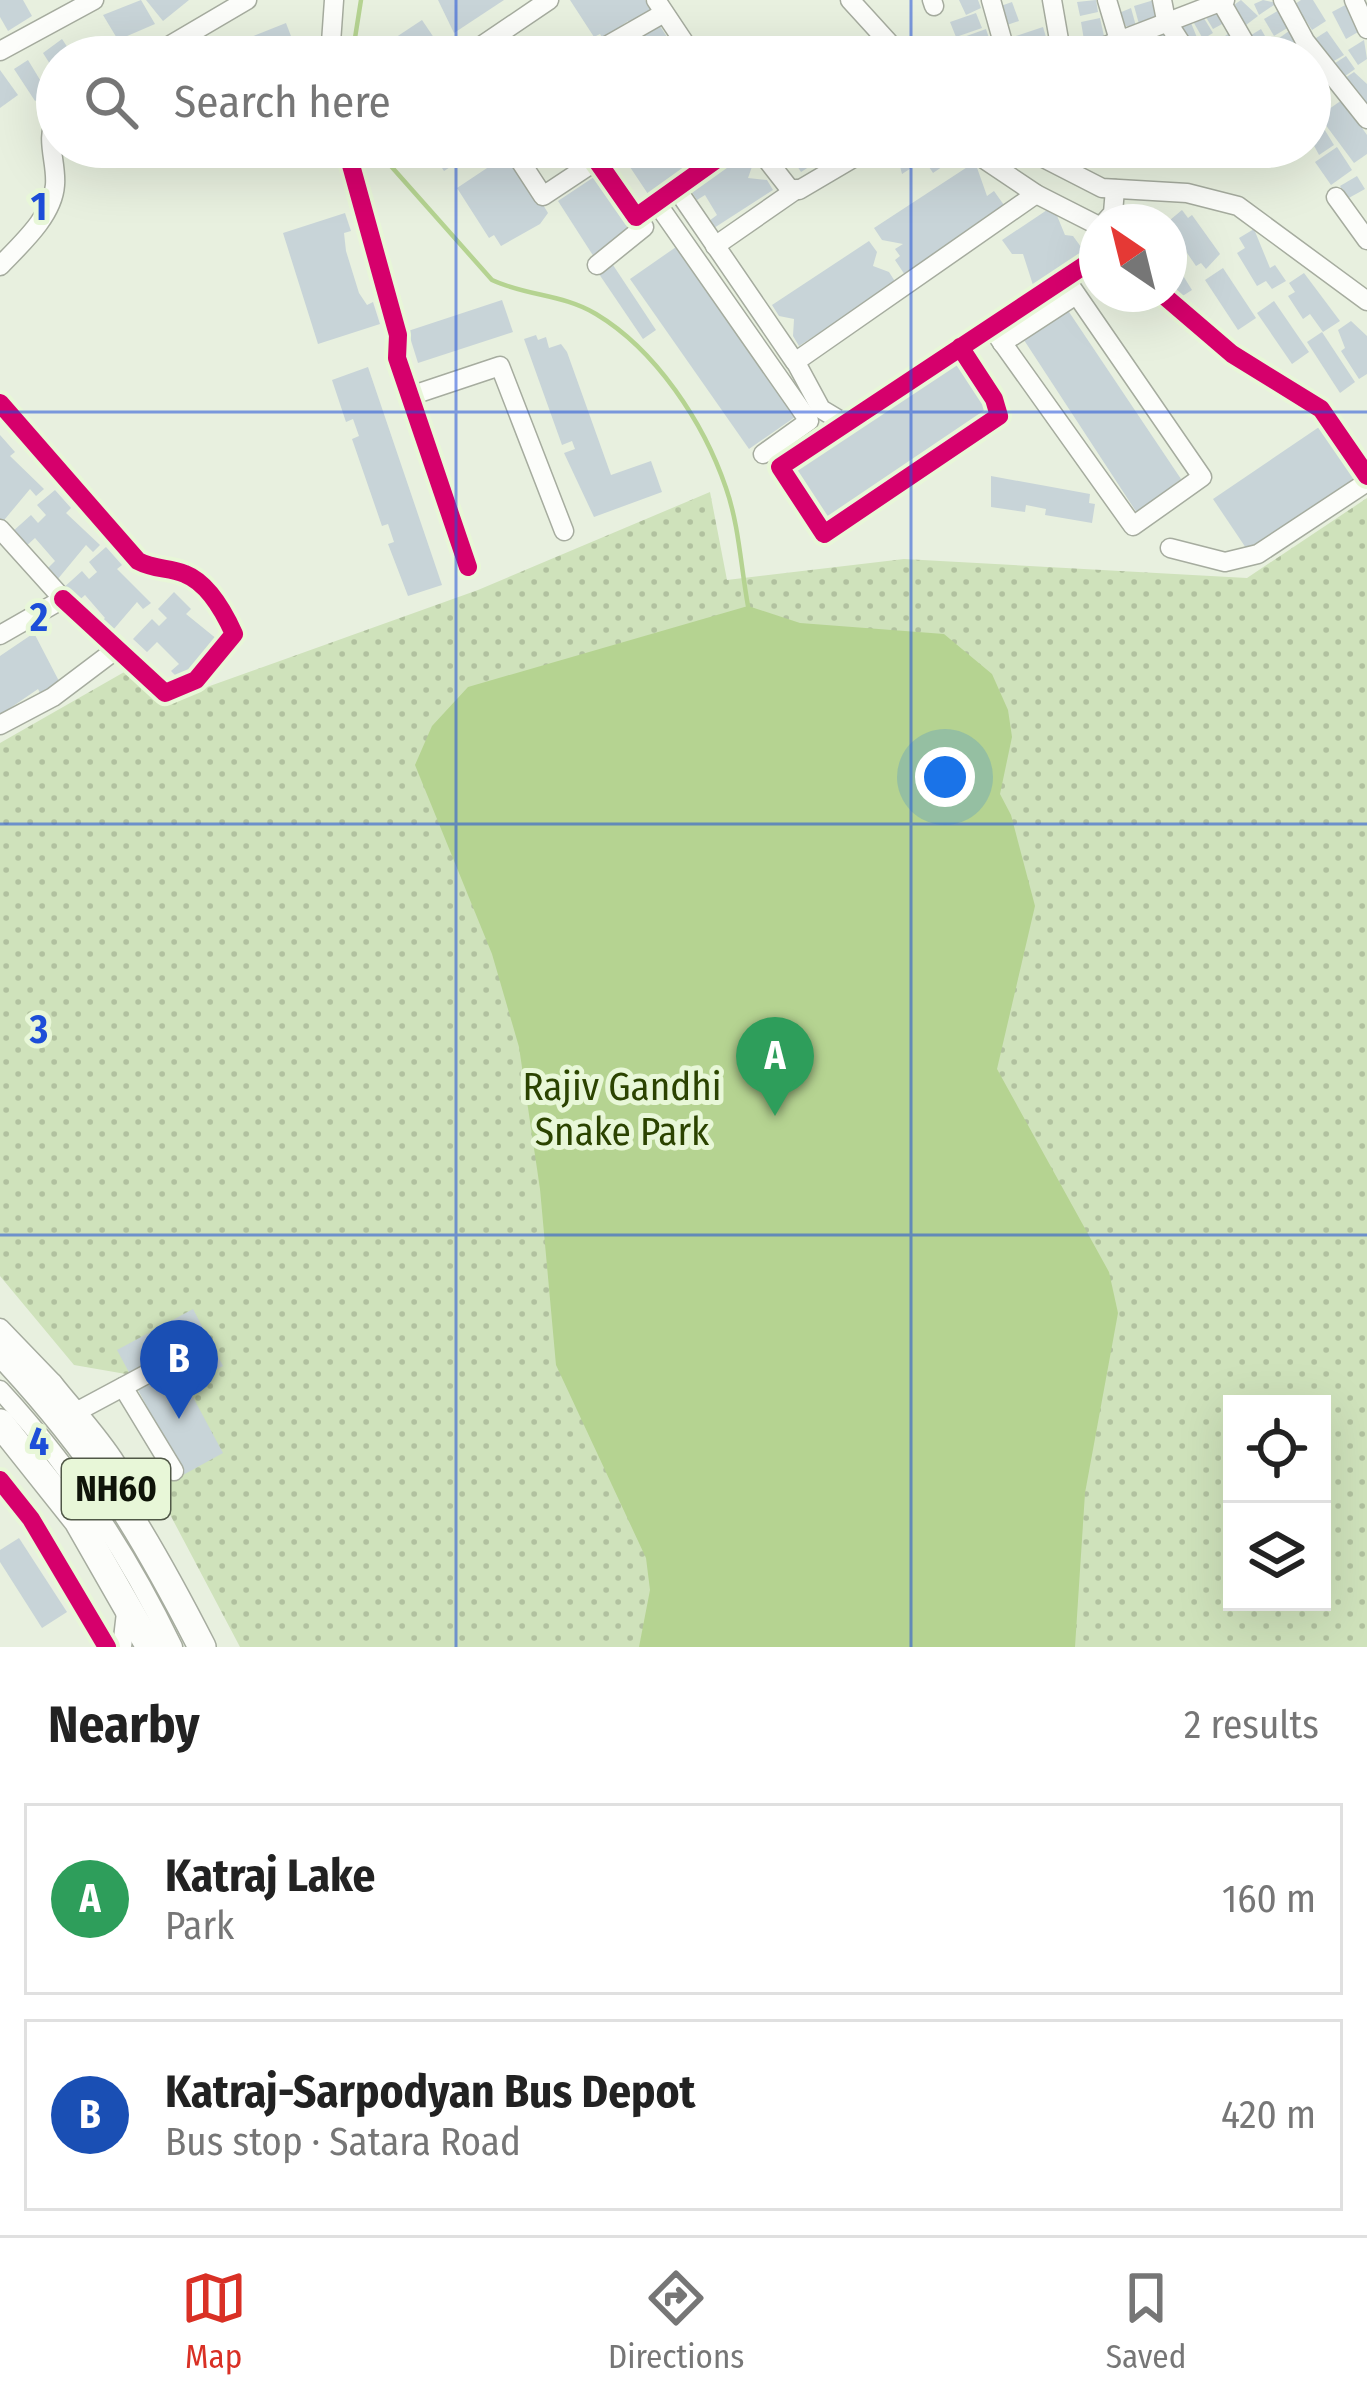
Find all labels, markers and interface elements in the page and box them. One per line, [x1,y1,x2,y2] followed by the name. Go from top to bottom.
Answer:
[36,36,1331,168] search box
[78,69,144,135] icon: search
[174,75,391,129] text: Search here
[31,184,47,230] text: 1
[1079,204,1187,312] north arrow
[29,595,48,641] text: 2
[915,747,975,807] your location
[29,1007,48,1053] text: 3
[736,1017,814,1116] pin: A
[522,1064,722,1155] park label: Rajiv Gandhi Snake Park
[140,1320,218,1419] pin: B
[1223,1395,1331,1611] map controls
[1223,1395,1331,1503] button: locate
[29,1419,49,1465] text: 4
[62,1459,170,1519] road number: NH60
[1223,1503,1331,1611] button: layers
[48,1694,200,1756] text: Nearby
[1184,1702,1319,1748] text: 2 results
[165,1849,375,1903] text: Katraj Lake
[79,1876,101,1922] text: A
[1222,1876,1316,1922] text: 160 m
[165,1903,234,1949] text: Park
[165,2065,695,2119] text: Katraj-Sarpodyan Bus Depot
[79,2092,101,2138] text: B
[1221,2092,1316,2138] text: 420 m
[165,2119,521,2165] text: Bus stop · Satara Road
[181,2265,247,2377] tab: Map
[608,2265,744,2377] tab: Directions
[1106,2265,1186,2377] tab: Saved

